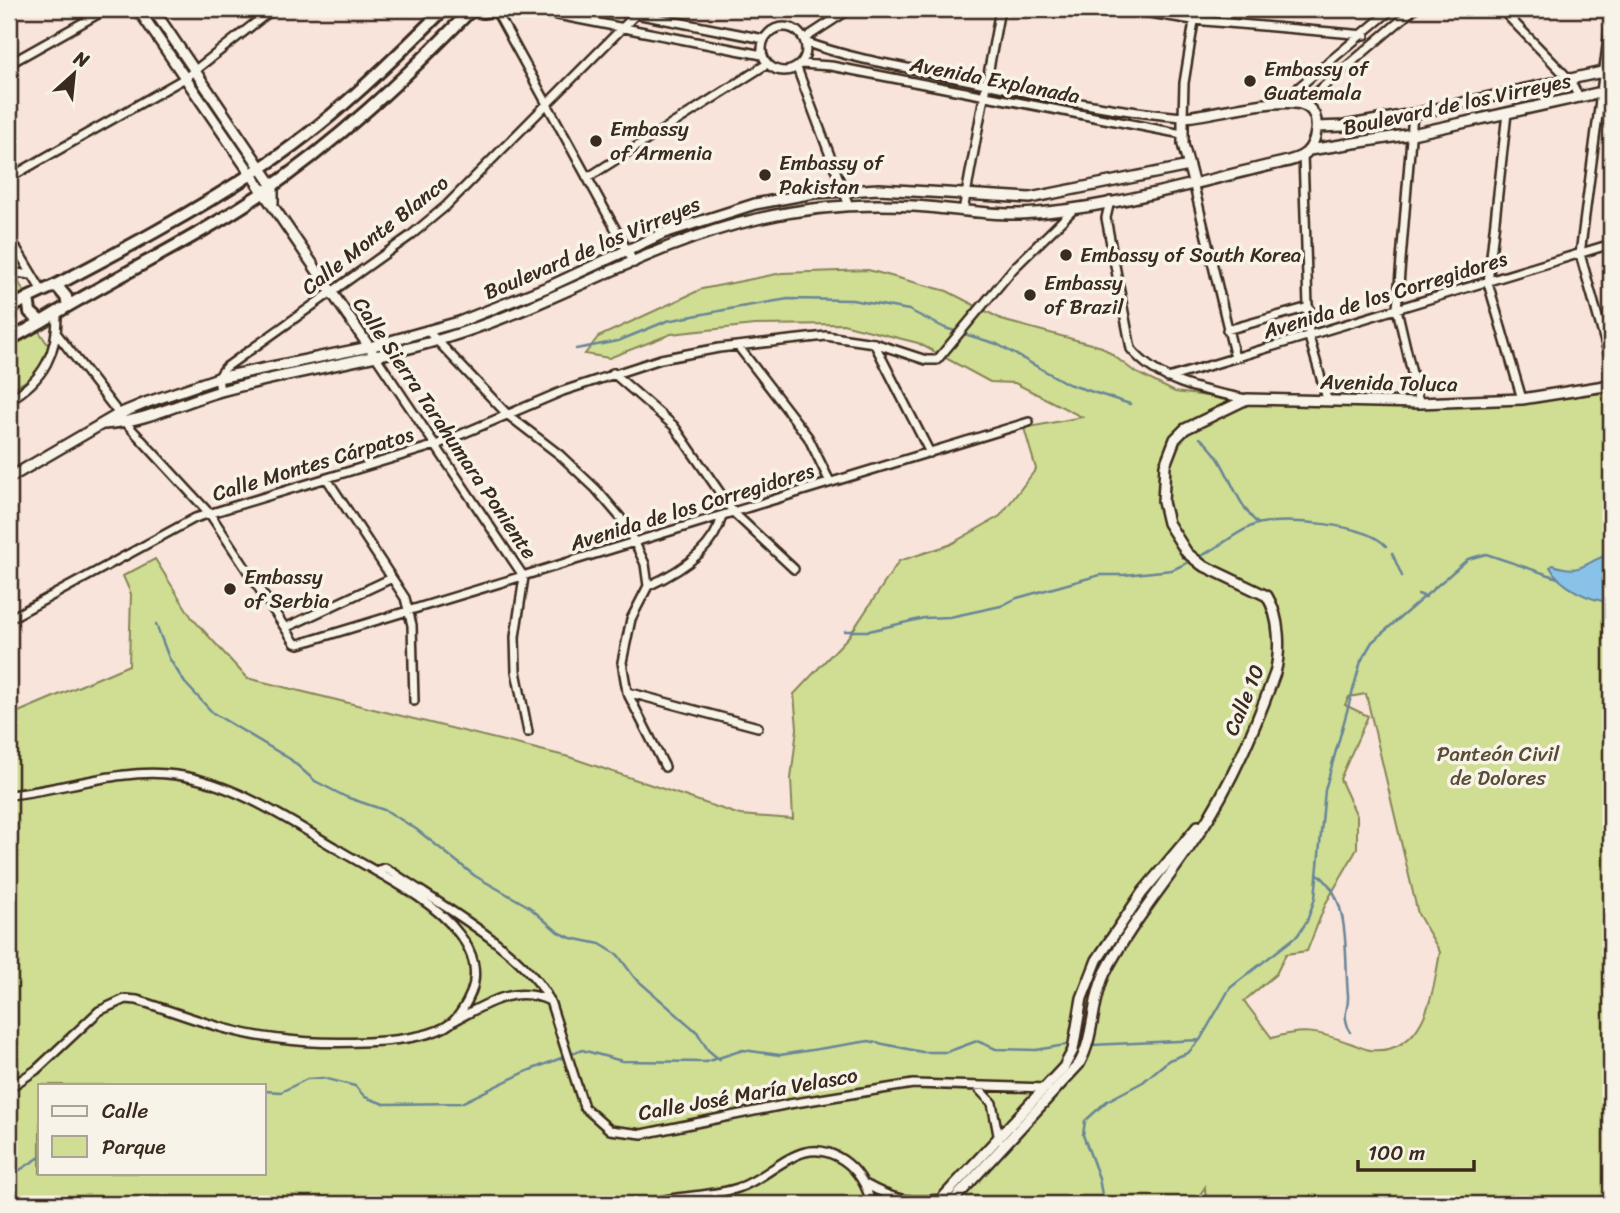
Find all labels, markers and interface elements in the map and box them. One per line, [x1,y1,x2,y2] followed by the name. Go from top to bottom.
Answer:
[38,38,108,108] north arrow
[67,41,96,77] text: N
[906,45,1083,115] street label: Avenida Explanada
[1264,50,1370,112] place label: Embassy of Guatemala
[1339,61,1575,147] street label: Boulevard de los Virreyes
[1242,73,1258,89] marker: Embassy of Guatemala
[610,110,713,172] place label: Embassy of Armenia
[588,133,604,149] marker: Embassy of Armenia
[779,144,885,206] place label: Embassy of Pakistan
[293,165,457,305] street label: Calle Monte Blanco
[757,167,773,183] marker: Embassy of Pakistan
[478,185,707,311] street label: Boulevard de los Virreyes
[1080,236,1302,274] place label: Embassy of South Korea
[1257,240,1512,351] street label: Avenida de los Corregidores
[1058,247,1074,263] marker: Embassy of South Korea
[1044,264,1125,326] place label: Embassy of Brazil
[1022,287,1038,303] marker: Embassy of Brazil
[342,289,548,568] street label: Calle Sierra Tarahumara Poniente
[1319,363,1458,403] street label: Avenida Toluca
[207,415,419,513] street label: Calle Montes Cárpatos
[564,452,819,563] street label: Avenida de los Corregidores
[244,558,330,620] place label: Embassy of Serbia
[222,581,238,597] marker: Embassy of Serbia
[1212,659,1276,741] street label: Calle 10
[1437,735,1560,797] park label: Panteón Civil de Dolores
[635,1056,861,1132] street label: Calle José María Velasco
[38,1084,266,1174] legend
[102,1092,149,1130] text: Calle
[102,1128,166,1166] text: Parque
[1358,1129,1473,1173] scale bar
[1368,1134,1425,1172] text: 100 m

